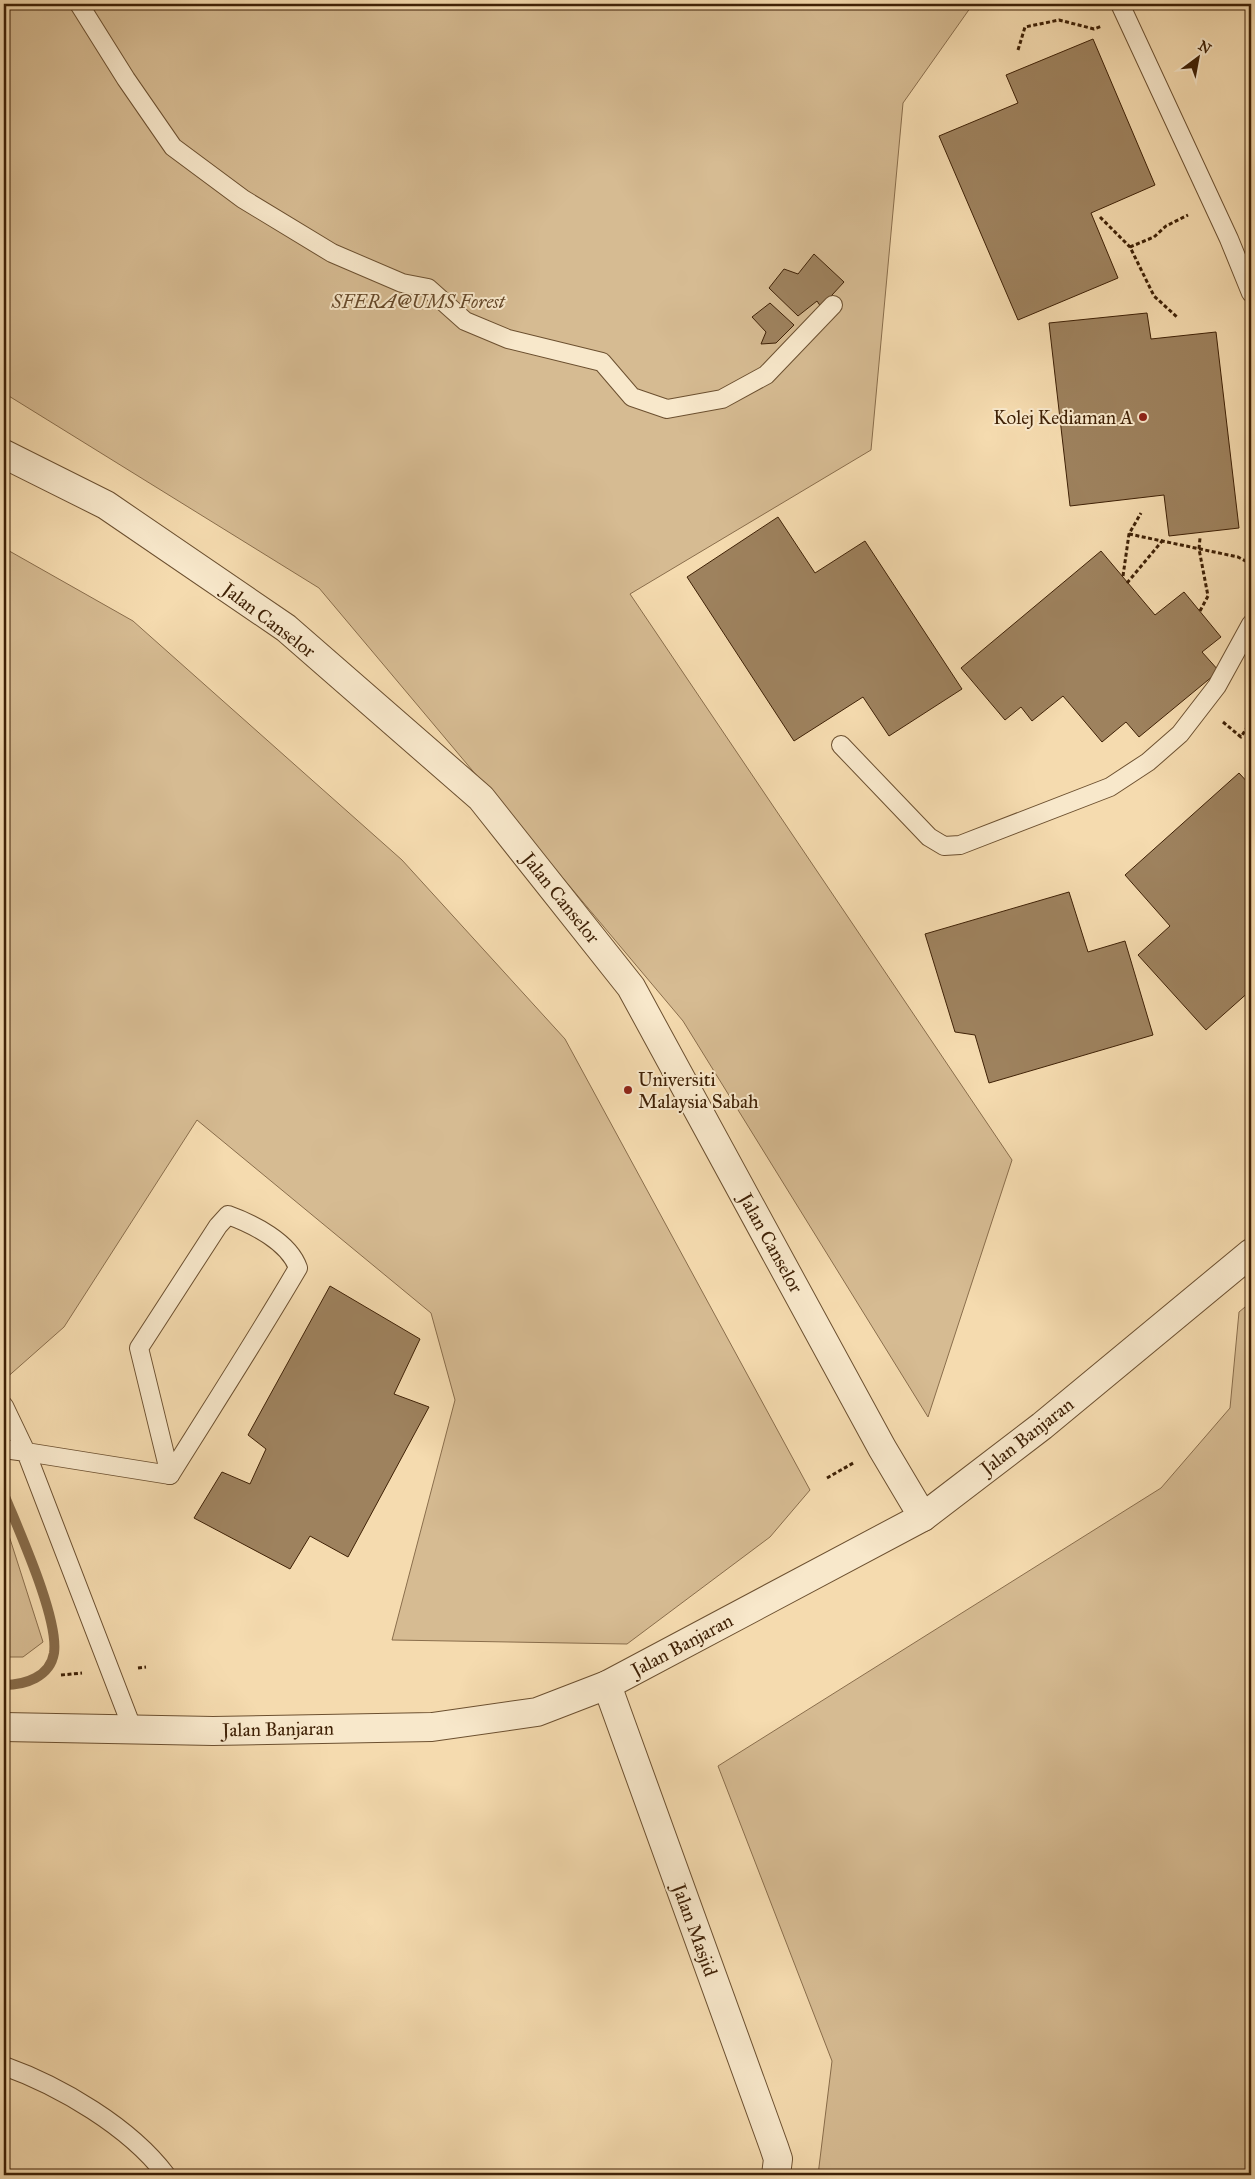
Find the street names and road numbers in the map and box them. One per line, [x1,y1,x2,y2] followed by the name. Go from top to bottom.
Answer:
[216,576,321,664] street label: Jalan Canselor
[515,846,605,950] street label: Jalan Canselor
[732,1187,808,1298] street label: Jalan Canselor
[974,1393,1079,1481] street label: Jalan Banjaran
[626,1609,737,1683] street label: Jalan Banjaran
[220,1717,334,1743] street label: Jalan Banjaran
[666,1879,722,1980] street label: Jalan Masjid

